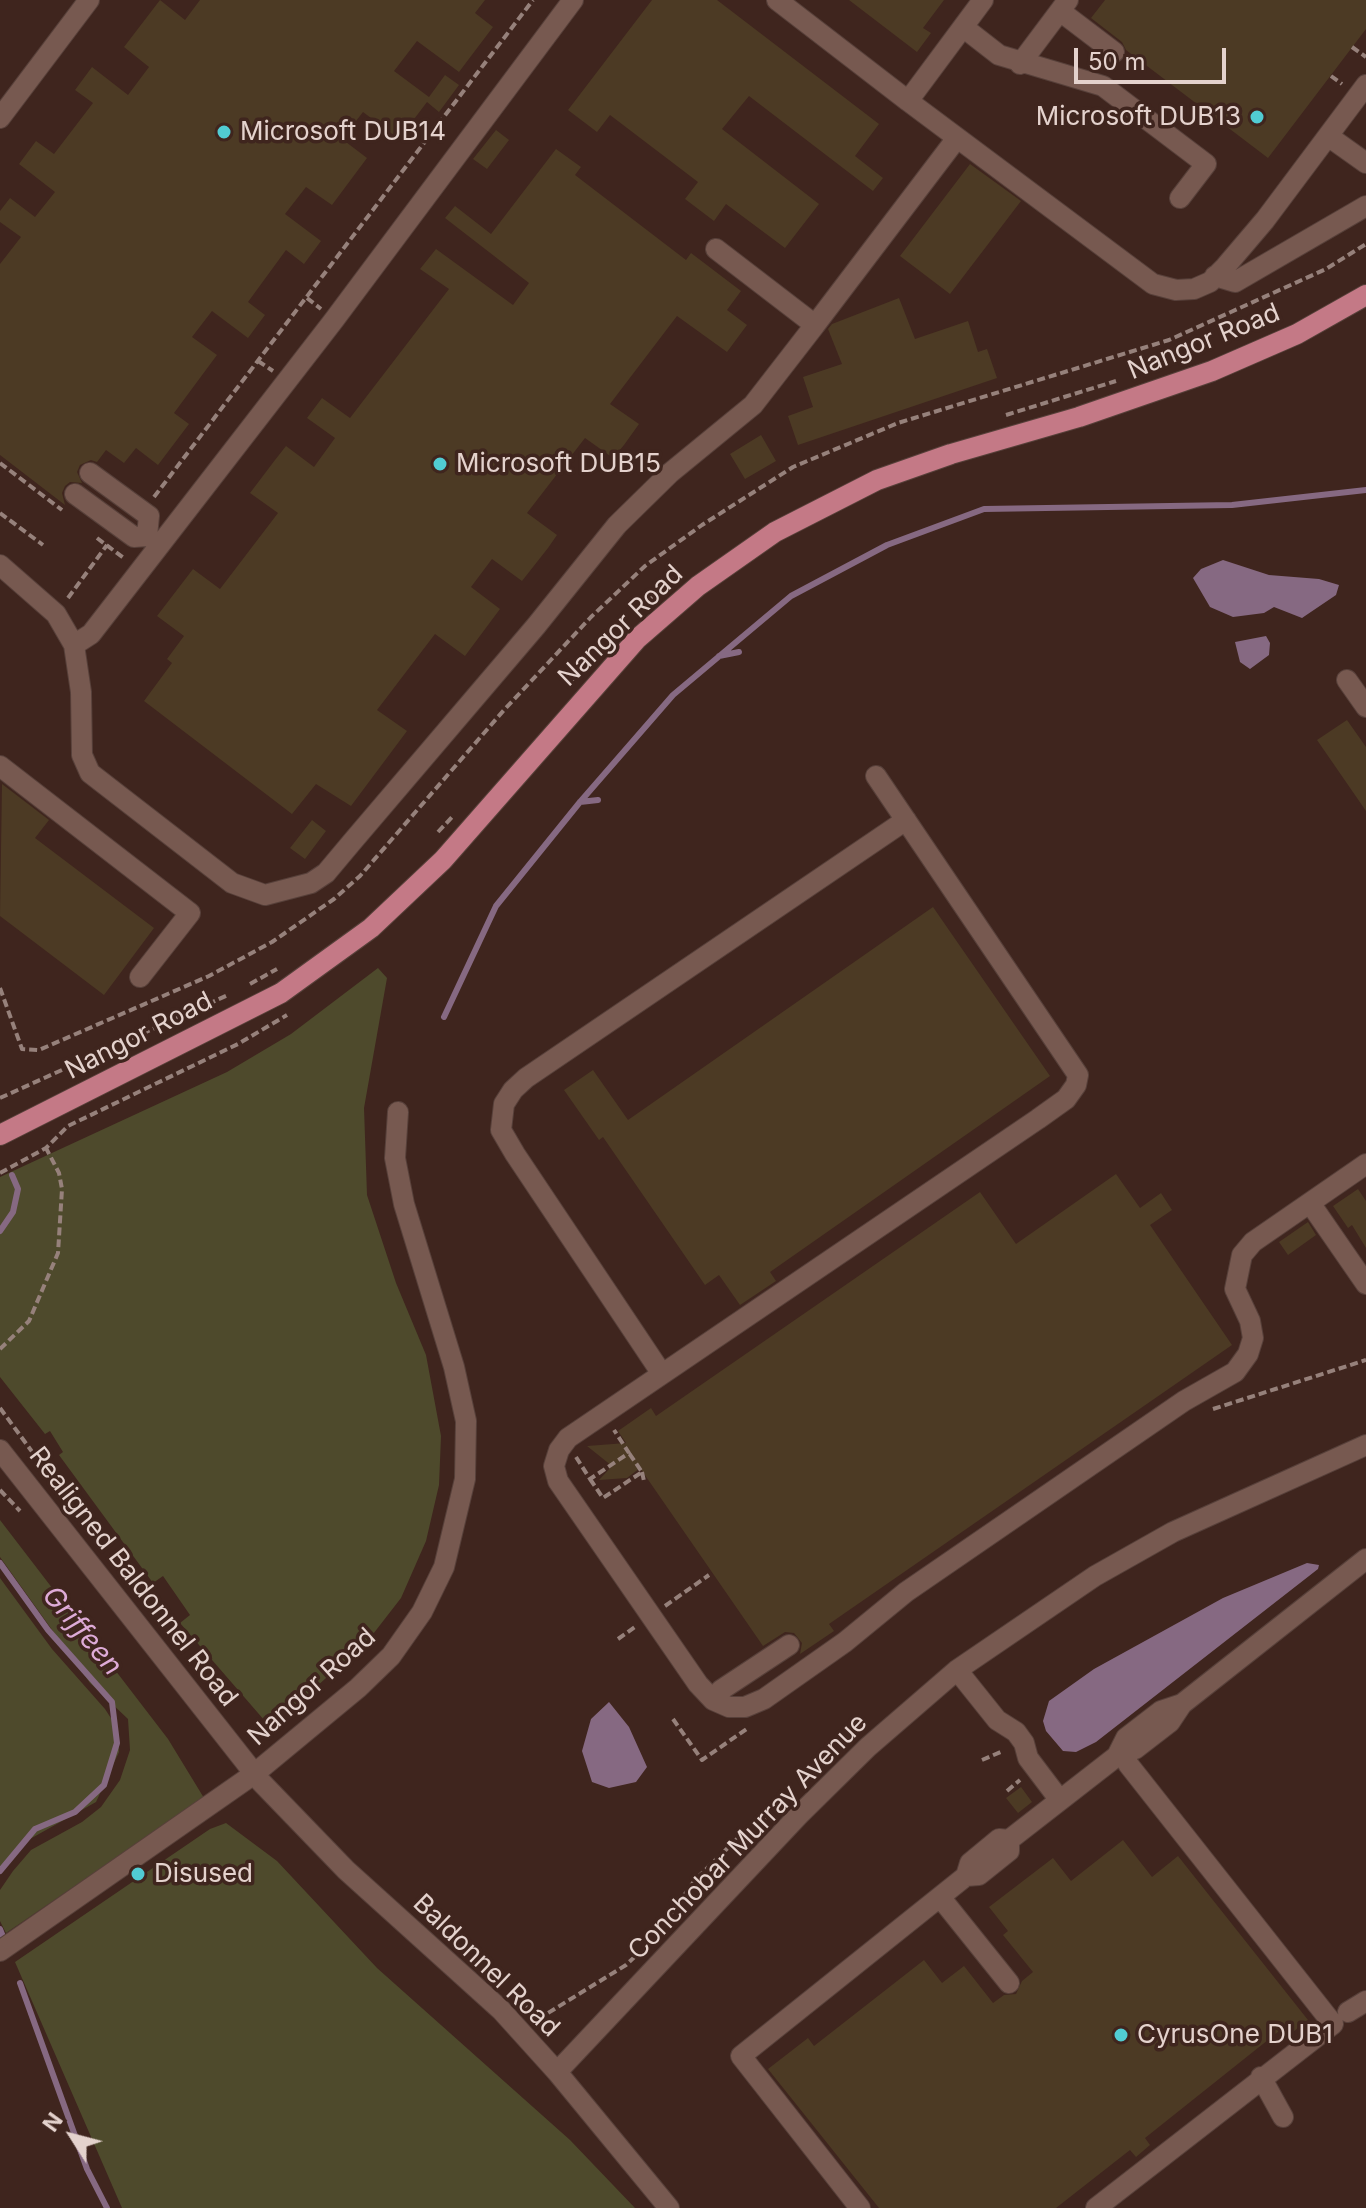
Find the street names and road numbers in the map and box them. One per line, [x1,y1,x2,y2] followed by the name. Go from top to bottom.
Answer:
[1124,297,1284,387] street label: Nangor Road
[552,559,690,693] street label: Nangor Road
[60,986,218,1086] street label: Nangor Road
[22,1441,244,1713] street label: Realigned Baldonnel Road
[242,1622,382,1752] street label: Nangor Road
[622,1707,874,1967] street label: Conchobar Murray Avenue
[406,1888,566,2044] street label: Baldonnel Road

